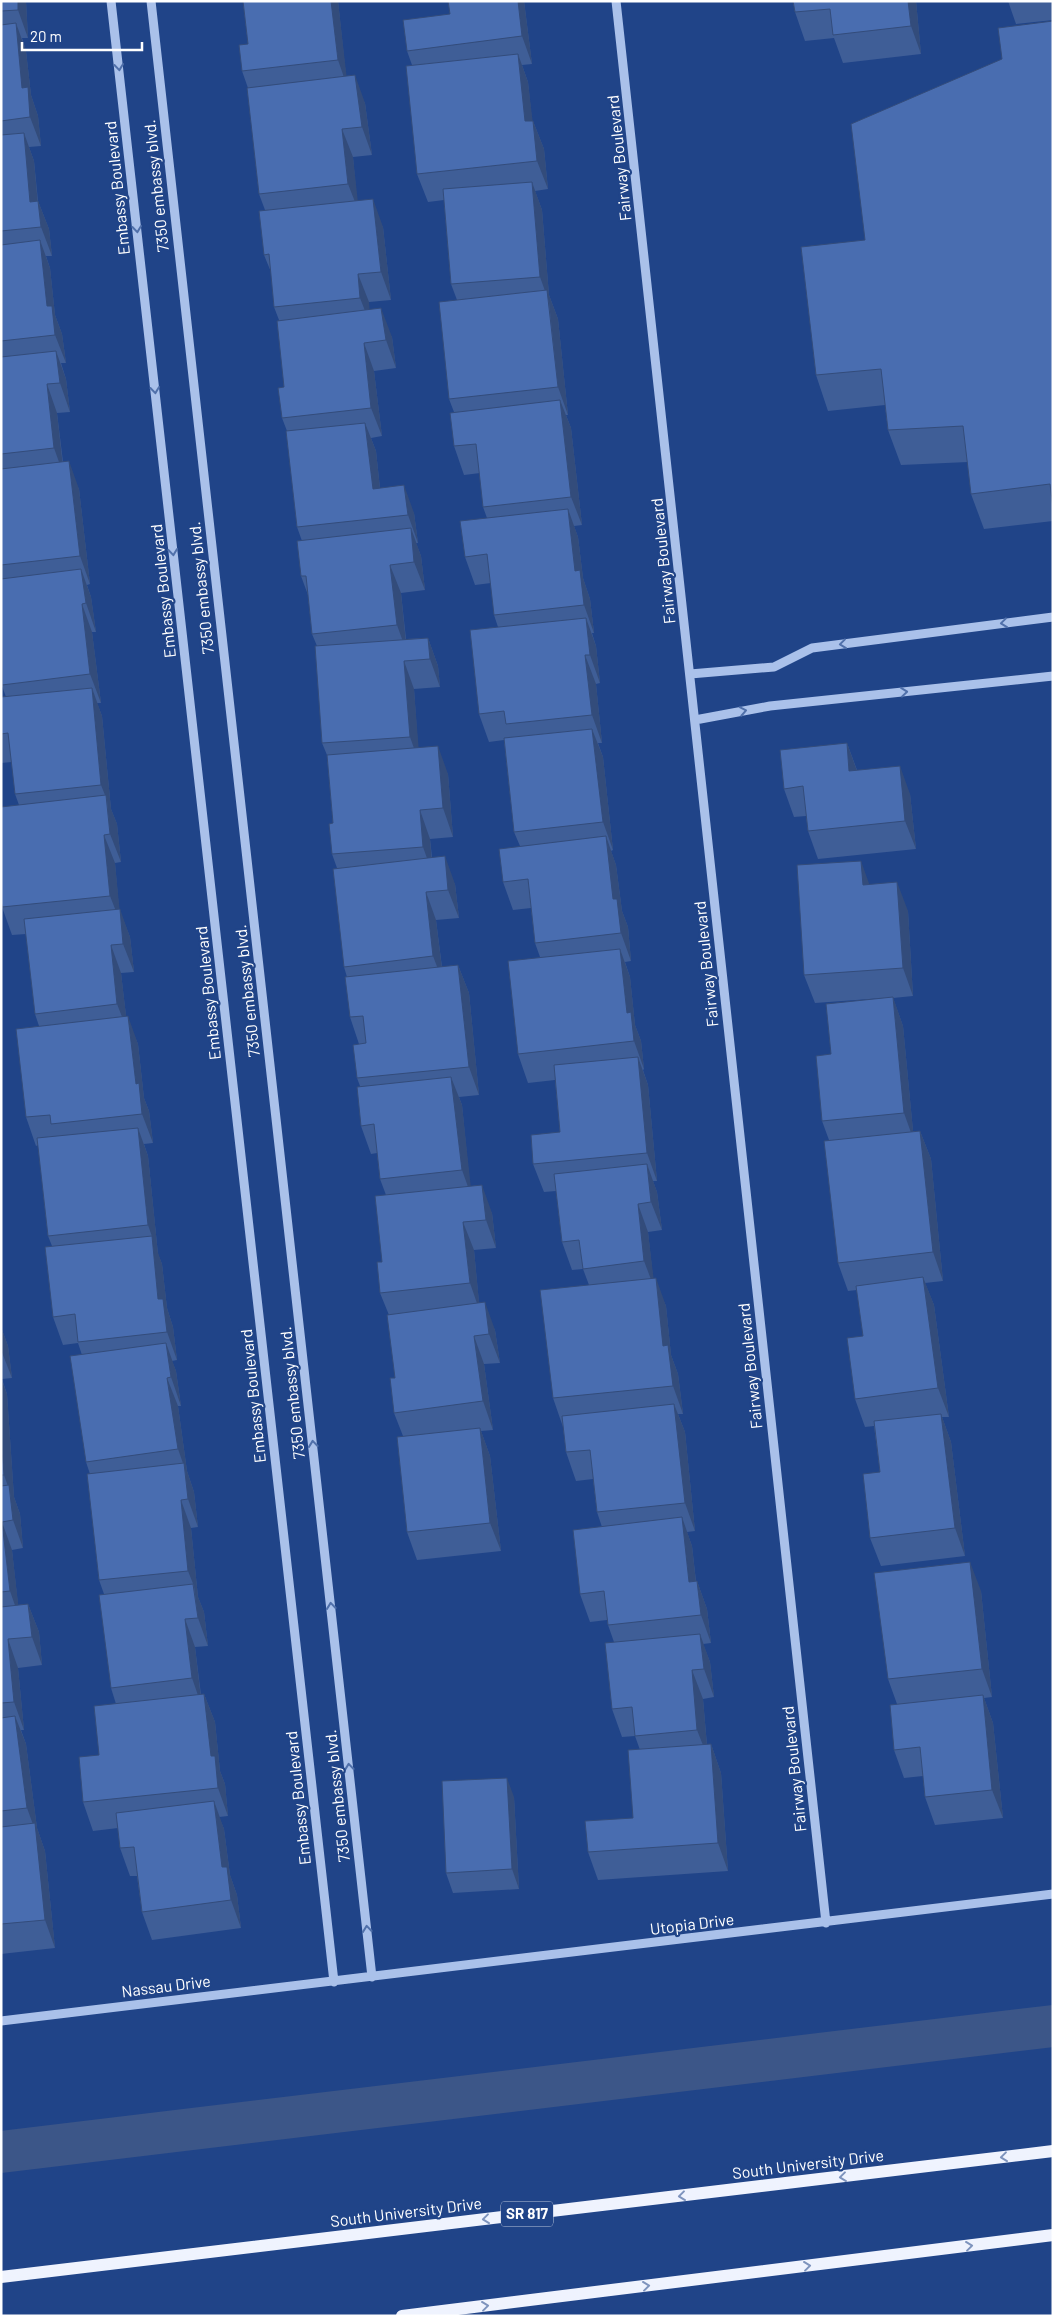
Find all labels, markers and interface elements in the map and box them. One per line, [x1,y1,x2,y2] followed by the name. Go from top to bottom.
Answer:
[22,20,142,52] scale bar
[30,27,62,45] text: 20 m
[113,63,124,71] one-way arrow
[602,94,635,222] street label: Fairway Boulevard
[139,119,172,253] street label: 7350 embassy blvd.
[100,120,133,256] street label: Embassy Boulevard
[131,225,142,233] one-way arrow
[149,386,160,394] one-way arrow
[646,497,679,625] street label: Fairway Boulevard
[184,521,217,655] street label: 7350 embassy blvd.
[146,523,179,659] street label: Embassy Boulevard
[167,548,178,556] one-way arrow
[1000,617,1008,628] one-way arrow
[839,638,847,649] one-way arrow
[900,687,908,698] one-way arrow
[738,706,747,717] one-way arrow
[689,900,722,1028] street label: Fairway Boulevard
[230,924,263,1058] street label: 7350 embassy blvd.
[191,925,224,1061] street label: Embassy Boulevard
[733,1302,766,1430] street label: Fairway Boulevard
[275,1326,308,1460] street label: 7350 embassy blvd.
[236,1328,269,1464] street label: Embassy Boulevard
[308,1440,319,1448] one-way arrow
[326,1601,337,1609] one-way arrow
[777,1705,810,1833] street label: Fairway Boulevard
[320,1729,353,1863] street label: 7350 embassy blvd.
[281,1730,314,1866] street label: Embassy Boulevard
[344,1763,355,1771] one-way arrow
[649,1909,735,1938] street label: Utopia Drive
[362,1924,373,1932] one-way arrow
[120,1971,212,2000] street label: Nassau Drive
[731,2145,885,2182] street label: South University Drive
[1000,2151,1008,2162] one-way arrow
[839,2171,847,2182] one-way arrow
[677,2190,685,2201] one-way arrow
[329,2193,483,2230] street label: South University Drive
[501,2202,553,2226] road number: SR 817
[481,2213,489,2224] one-way arrow
[965,2241,973,2252] one-way arrow
[804,2261,812,2272] one-way arrow
[642,2281,650,2292] one-way arrow
[480,2301,489,2311] one-way arrow

